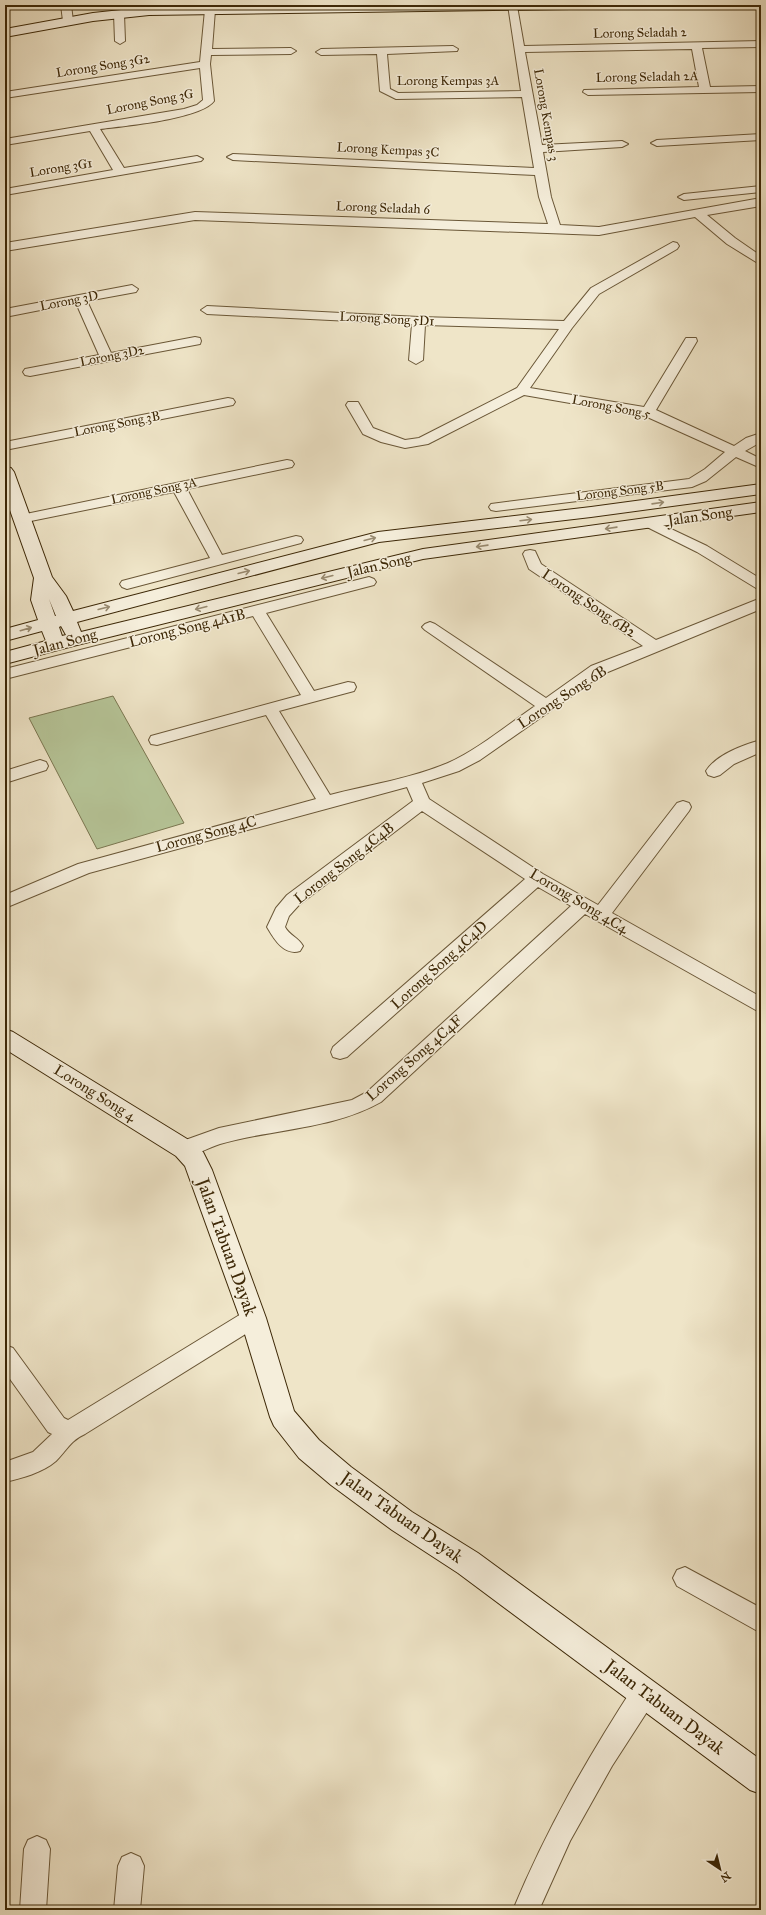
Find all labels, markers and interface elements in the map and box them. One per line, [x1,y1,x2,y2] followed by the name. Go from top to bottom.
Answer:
[593,24,688,42] street label: Lorong Seladah 2
[55,51,152,81] street label: Lorong Song 3G2
[530,67,562,163] street label: Lorong Kempas 3
[596,68,699,86] street label: Lorong Seladah 2A
[397,73,499,89] street label: Lorong Kempas 3A
[105,86,195,118] street label: Lorong Song 3G
[336,139,440,161] street label: Lorong Kempas 3C
[28,155,94,181] street label: Lorong 3G1
[336,198,431,218] street label: Lorong Seladah 6
[39,288,99,314] street label: Lorong 3D
[339,309,435,329] street label: Lorong Song 5D1
[78,342,146,370] street label: Lorong 3D2
[570,392,652,422] street label: Lorong Song 5
[73,408,161,440] street label: Lorong Song 3B
[110,474,199,508] street label: Lorong Song 3A
[575,478,665,504] street label: Lorong Song 5B
[651,499,664,507] one-way arrow
[664,502,735,531] street label: Jalan Song
[519,516,532,524] one-way arrow
[605,524,618,532] one-way arrow
[363,535,376,543] one-way arrow
[476,542,489,550] one-way arrow
[343,549,414,583] street label: Jalan Song
[538,565,640,642] street label: Lorong Song 6B2
[237,568,250,575] one-way arrow
[321,574,334,581] one-way arrow
[98,604,111,611] one-way arrow
[195,604,208,612] one-way arrow
[127,605,247,651] street label: Lorong Song 4A1B
[20,625,33,632] one-way arrow
[29,625,100,661] street label: Jalan Song
[514,662,610,732] street label: Lorong Song 6B
[154,812,258,856] street label: Lorong Song 4C
[290,818,398,908] street label: Lorong Song 4C4B
[526,864,632,938] street label: Lorong Song 4C4
[387,917,491,1013] street label: Lorong Song 4C4D
[362,1011,466,1105] street label: Lorong Song 4C4F
[51,1061,140,1126] street label: Lorong Song 4
[190,1173,262,1320] street label: Jalan Tabuan Dayak
[334,1465,468,1569] street label: Jalan Tabuan Dayak
[598,1653,730,1761] street label: Jalan Tabuan Dayak
[700,1849,740,1889] north arrow
[717,1869,733,1885] text: N

